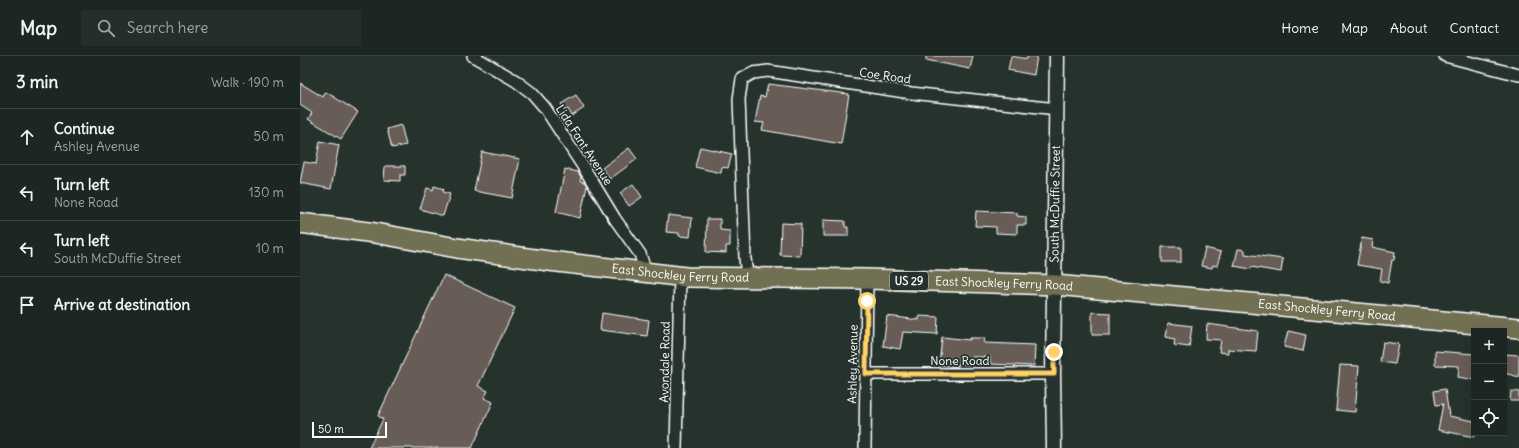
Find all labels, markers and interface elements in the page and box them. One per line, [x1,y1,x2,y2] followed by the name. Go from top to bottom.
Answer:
[81,10,361,46] search box
[20,16,57,40] text: Map
[95,17,117,39] icon: search
[127,18,208,37] text: Search here
[1281,19,1319,37] text: Home
[1341,19,1368,37] text: Map
[1390,19,1428,37] text: About
[1450,19,1499,37] text: Contact
[858,64,912,87] street label: Coe Road
[16,71,58,93] text: 3 min
[211,74,284,91] text: Walk · 190 m
[553,102,616,188] street label: Lida Fant Avenue
[54,119,115,138] text: Continue
[16,126,38,148] icon: ahead
[253,128,284,145] text: 50 m
[54,138,140,155] text: Ashley Avenue
[1046,145,1063,263] street label: South McDuffie Street
[54,175,109,194] text: Turn left
[16,182,38,204] icon: left
[248,184,284,201] text: 130 m
[54,194,118,211] text: None Road
[54,231,109,250] text: Turn left
[16,238,38,260] icon: left
[256,240,284,257] text: 10 m
[54,250,181,267] text: South McDuffie Street
[611,260,749,285] street label: East Shockley Ferry Road
[890,272,928,290] road number: US 29
[935,273,1074,294] street label: East Shockley Ferry Road
[858,292,876,310] route start
[16,294,38,316] icon: arrive
[54,295,190,314] text: Arrive at destination
[1258,296,1396,324] street label: East Shockley Ferry Road
[656,321,673,403] street label: Avondale Road
[844,324,861,404] street label: Ashley Avenue
[1471,328,1507,436] map controls
[1471,328,1507,364] button: +
[1045,343,1063,361] route end
[930,353,990,368] street label: None Road
[1471,364,1507,400] button: −
[1471,400,1507,436] button: locate
[312,420,387,439] scale bar
[318,422,344,436] text: 50 m

